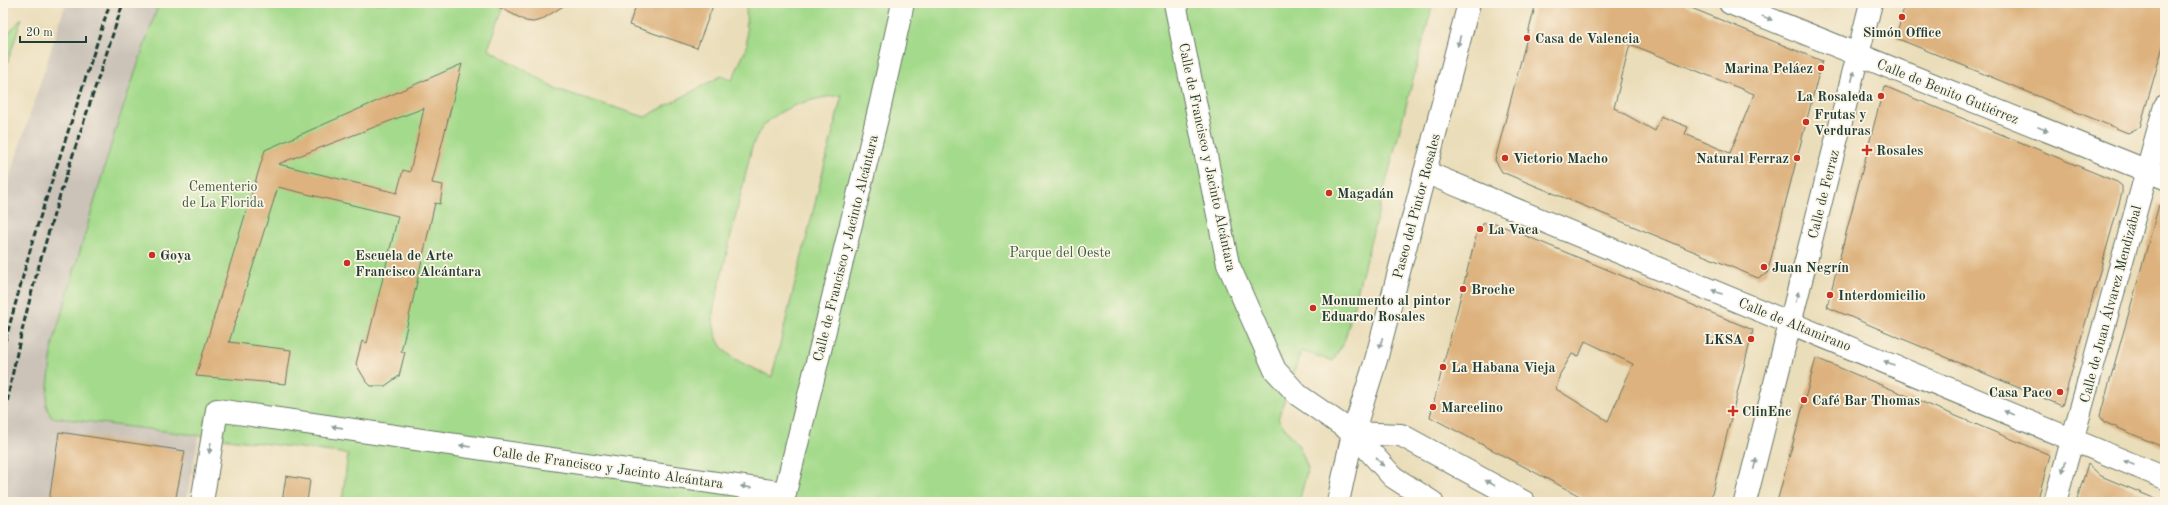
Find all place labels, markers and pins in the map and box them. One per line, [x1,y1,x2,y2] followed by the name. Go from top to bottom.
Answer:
[1897,12,1907,22] marker: Simón Office
[1863,26,1941,40] place label: Simón Office
[1535,32,1640,46] place label: Casa de Valencia
[1522,33,1532,43] marker: Casa de Valencia
[1724,62,1813,76] place label: Marina Peláez
[1816,63,1826,73] marker: Marina Peláez
[1797,90,1873,104] place label: La Rosaleda
[1876,91,1886,101] marker: La Rosaleda
[1814,108,1871,138] place label: Frutas y Verduras
[1801,117,1811,127] marker: Frutas y Verduras
[1861,144,1873,156] marker: Rosales
[1876,144,1923,158] place label: Rosales
[1513,152,1608,166] place label: Victorio Macho
[1696,152,1789,166] place label: Natural Ferraz
[1500,153,1510,163] marker: Victorio Macho
[1792,153,1802,163] marker: Natural Ferraz
[1337,187,1394,201] place label: Magadán
[1324,188,1334,198] marker: Magadán
[1488,223,1539,237] place label: La Vaca
[1475,224,1485,234] marker: La Vaca
[160,249,191,263] place label: Goya
[355,249,481,279] place label: Escuela de Arte Francisco Alcántara
[147,250,157,260] marker: Goya
[342,258,352,268] marker: Escuela de Arte Francisco Alcántara
[1772,261,1849,275] place label: Juan Negrín
[1759,262,1769,272] marker: Juan Negrín
[1471,283,1515,297] place label: Broche
[1458,284,1468,294] marker: Broche
[1838,289,1926,303] place label: Interdomicilio
[1825,290,1835,300] marker: Interdomicilio
[1321,294,1451,324] place label: Monumento al pintor Eduardo Rosales
[1308,303,1318,313] marker: Monumento al pintor Eduardo Rosales
[1704,333,1743,347] place label: LKSA
[1746,334,1756,344] marker: LKSA
[1451,361,1556,375] place label: La Habana Vieja
[1438,362,1448,372] marker: La Habana Vieja
[1989,386,2052,400] place label: Casa Paco
[2055,387,2065,397] marker: Casa Paco
[1812,394,1920,408] place label: Café Bar Thomas
[1799,395,1809,405] marker: Café Bar Thomas
[1441,401,1503,415] place label: Marcelino
[1428,402,1438,412] marker: Marcelino
[1727,405,1739,417] marker: ClinEnc
[1742,405,1791,419] place label: ClinEnc

